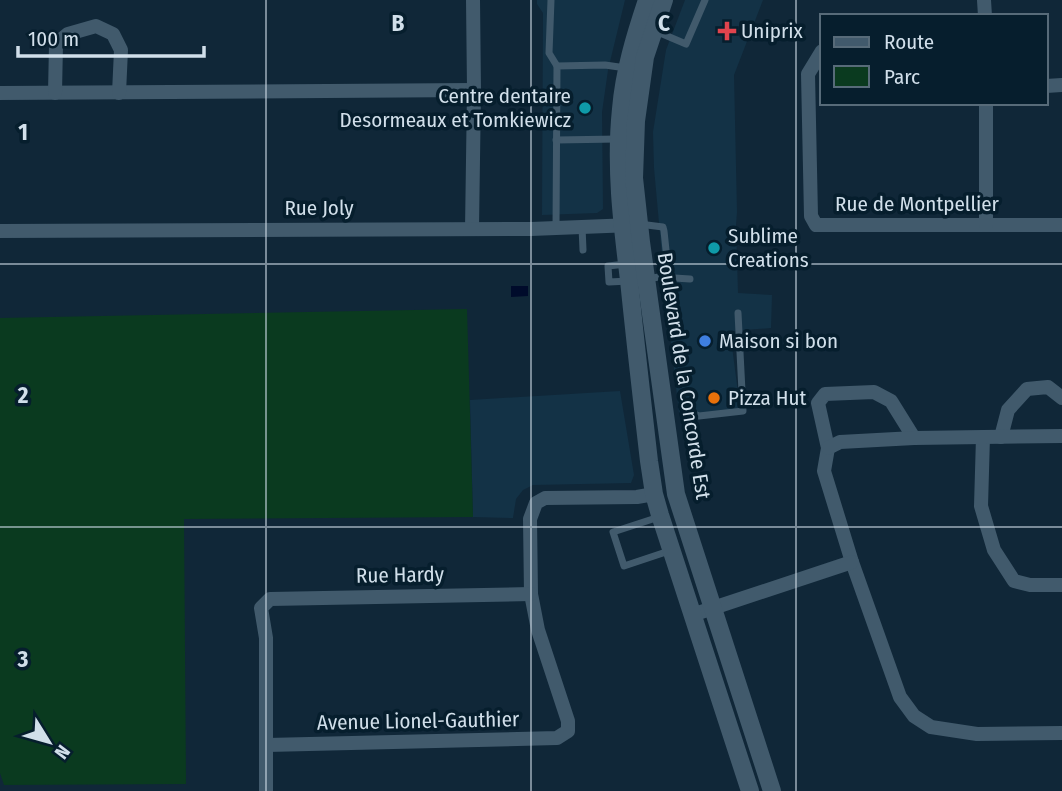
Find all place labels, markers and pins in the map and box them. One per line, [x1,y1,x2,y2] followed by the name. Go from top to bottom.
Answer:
[741,18,803,44] place label: Uniprix
[719,23,735,39] marker: Uniprix
[340,83,571,133] place label: Centre dentaire Desormeaux et Tomkiewicz
[577,100,593,116] marker: Centre dentaire Desormeaux et Tomkiewicz
[728,223,809,273] place label: Sublime Creations
[706,240,722,256] marker: Sublime Creations
[719,328,838,354] place label: Maison si bon
[697,333,713,349] marker: Maison si bon
[728,385,807,411] place label: Pizza Hut
[706,390,722,406] marker: Pizza Hut

